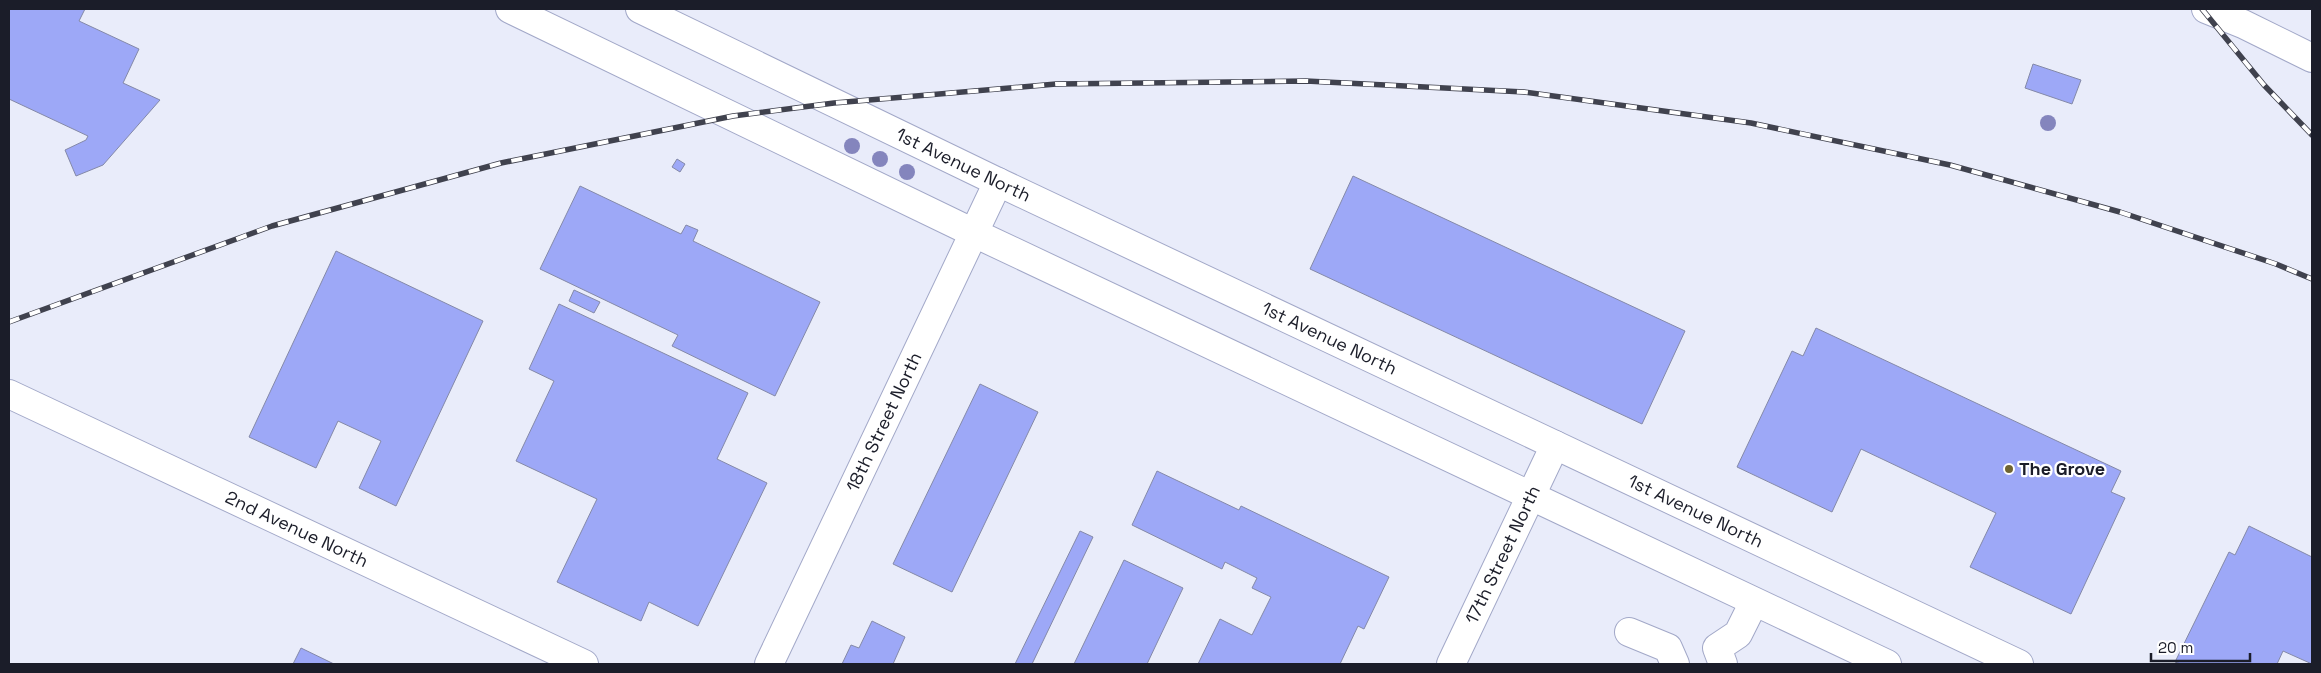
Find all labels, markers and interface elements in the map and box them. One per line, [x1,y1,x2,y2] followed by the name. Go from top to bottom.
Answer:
[892,122,1035,207] street label: 1st Avenue North
[1258,296,1401,380] street label: 1st Avenue North
[841,348,926,495] street label: 18th Street North
[2019,457,2105,480] place label: The Grove
[2003,463,2015,475] marker: The Grove
[1624,469,1767,553] street label: 1st Avenue North
[1460,482,1545,627] street label: 17th Street North
[222,485,372,572] street label: 2nd Avenue North
[2151,630,2250,662] scale bar
[2158,638,2193,657] text: 20 m

